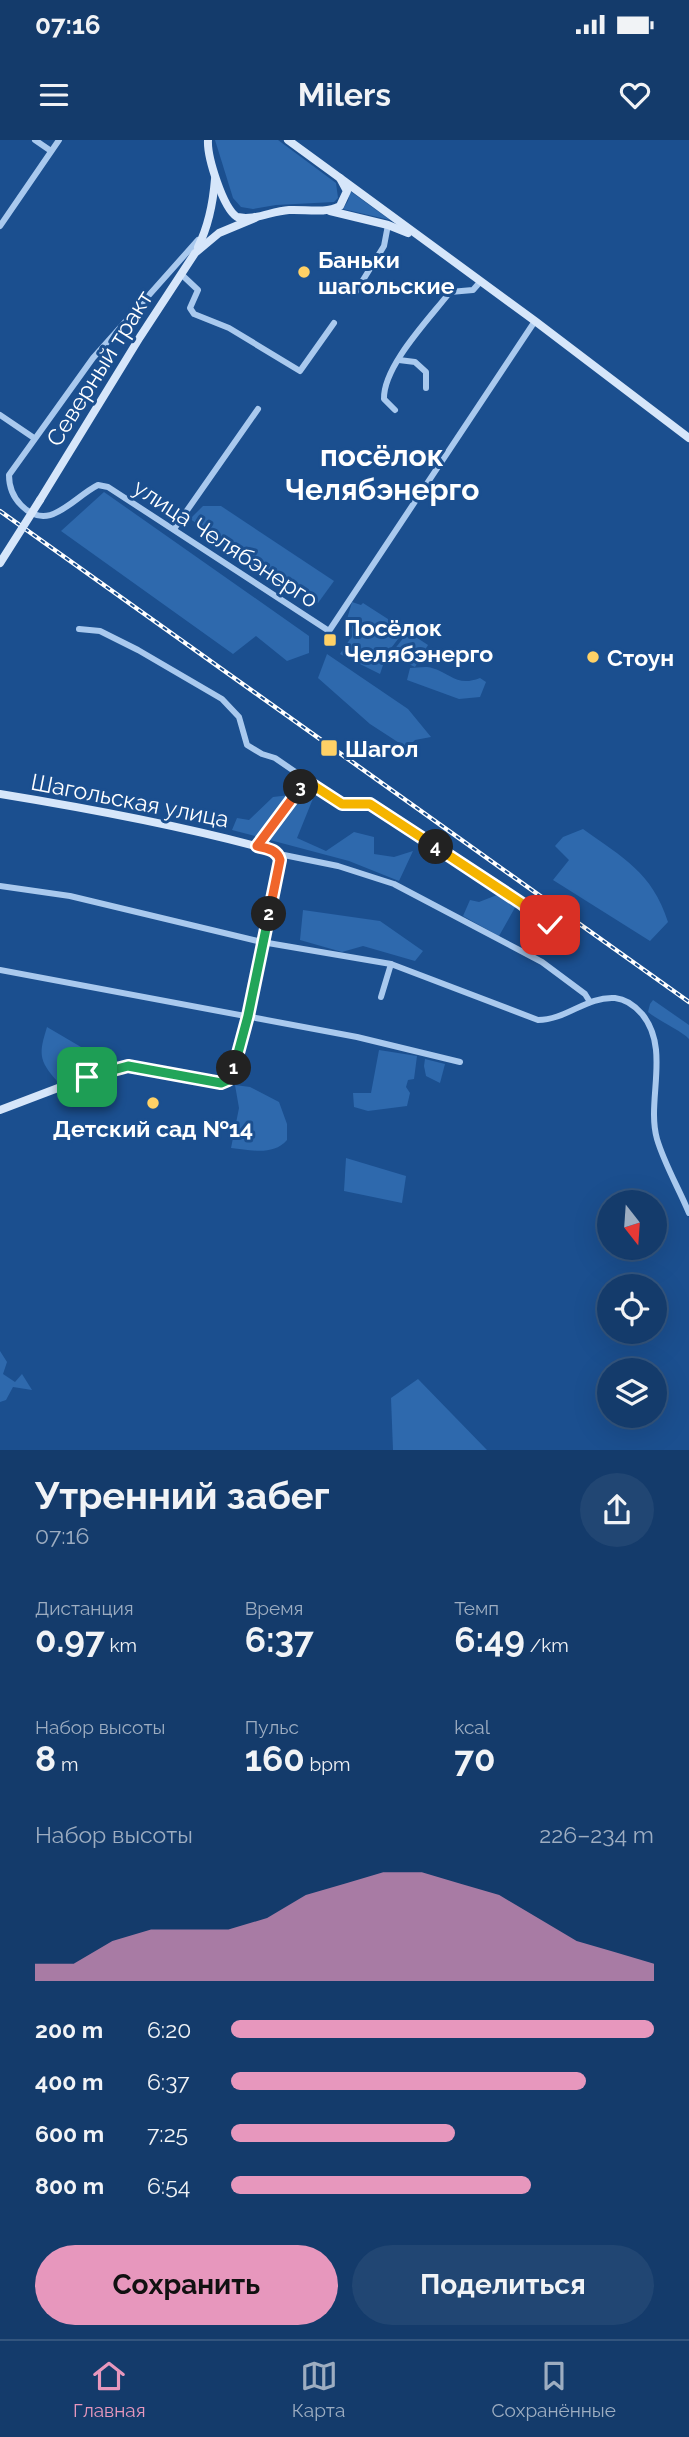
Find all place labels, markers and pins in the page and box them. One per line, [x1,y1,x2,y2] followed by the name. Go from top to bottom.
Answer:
[318,246,455,299] place label: Баньки шагольские
[296,264,312,280] marker: Баньки шагольские
[344,614,493,667] place label: Посёлок Челябэнерго
[322,632,338,648] marker: Посёлок Челябэнерго
[607,644,674,671] place label: Стоун
[585,649,601,665] marker: Стоун
[345,735,419,762] place label: Шагол
[319,738,339,758] marker: Шагол
[284,770,318,804] pin: 3
[418,830,453,864] pin: 4
[520,895,580,955] pin
[252,896,286,932] pin: 2
[57,1047,117,1107] pin
[216,1051,252,1086] pin: 1
[145,1095,161,1111] marker: Детский сад №14
[53,1115,253,1142] place label: Детский сад №14

